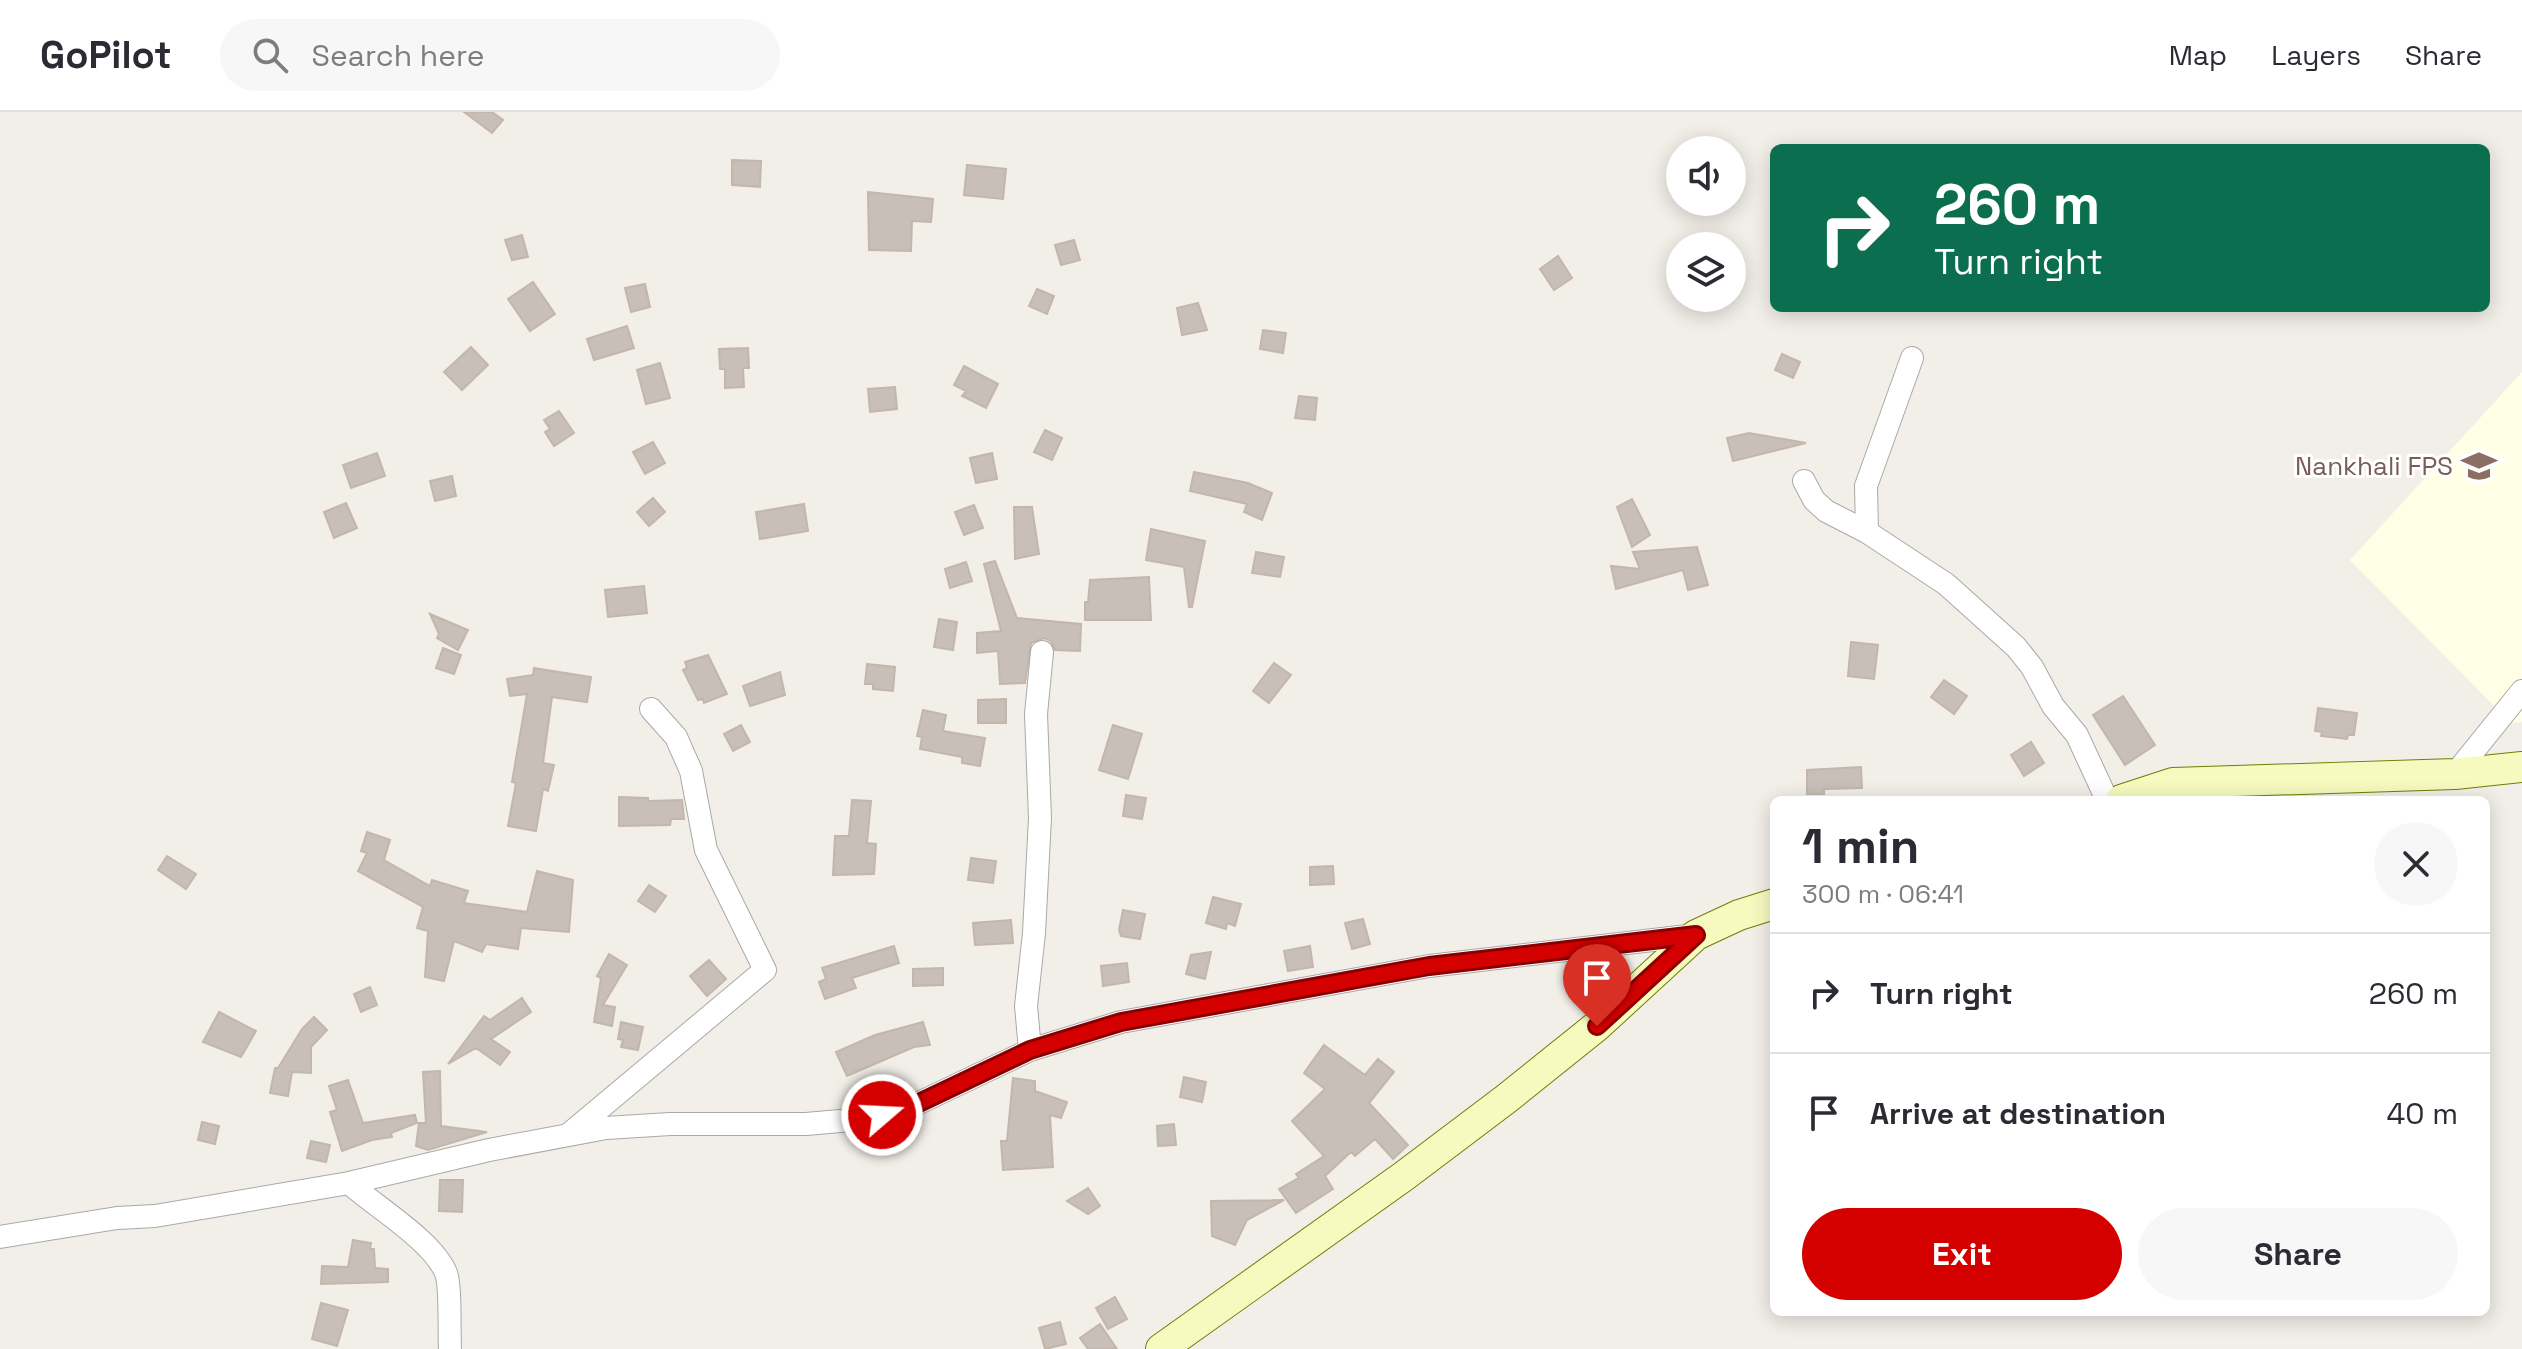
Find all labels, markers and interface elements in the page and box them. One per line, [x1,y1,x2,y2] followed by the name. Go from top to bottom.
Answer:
[220,19,780,91] search box
[40,31,172,79] text: GoPilot
[248,33,292,77] icon: search
[312,36,484,75] text: Search here
[2169,37,2227,73] text: Map
[2271,37,2361,73] text: Layers
[2405,37,2482,73] text: Share
[1666,136,1746,312] map controls
[1666,136,1746,216] button: sound
[1934,169,2100,240] text: 260 m
[1802,176,1906,280] icon: right
[1666,232,1746,312] button: layers
[1934,239,2103,285] text: Turn right
[2460,447,2498,485] school or university icon: Nankhali FPS
[2295,449,2453,483] place label: Nankhali FPS
[1802,816,1919,877] text: 1 min
[2374,822,2458,906] button: close
[1802,877,1964,911] text: 300 m · 06:41
[1563,944,1631,1026] pin
[1575,956,1619,1000] icon: arrive
[1802,971,1846,1015] icon: right
[1870,974,2013,1013] text: Turn right
[2369,974,2458,1013] text: 260 m
[840,1073,924,1157] position arrow
[1802,1091,1846,1135] icon: arrive
[1870,1094,2166,1133] text: Arrive at destination
[2387,1094,2458,1133] text: 40 m
[1802,1208,2122,1300] button: Exit
[2138,1208,2458,1300] button: Share

